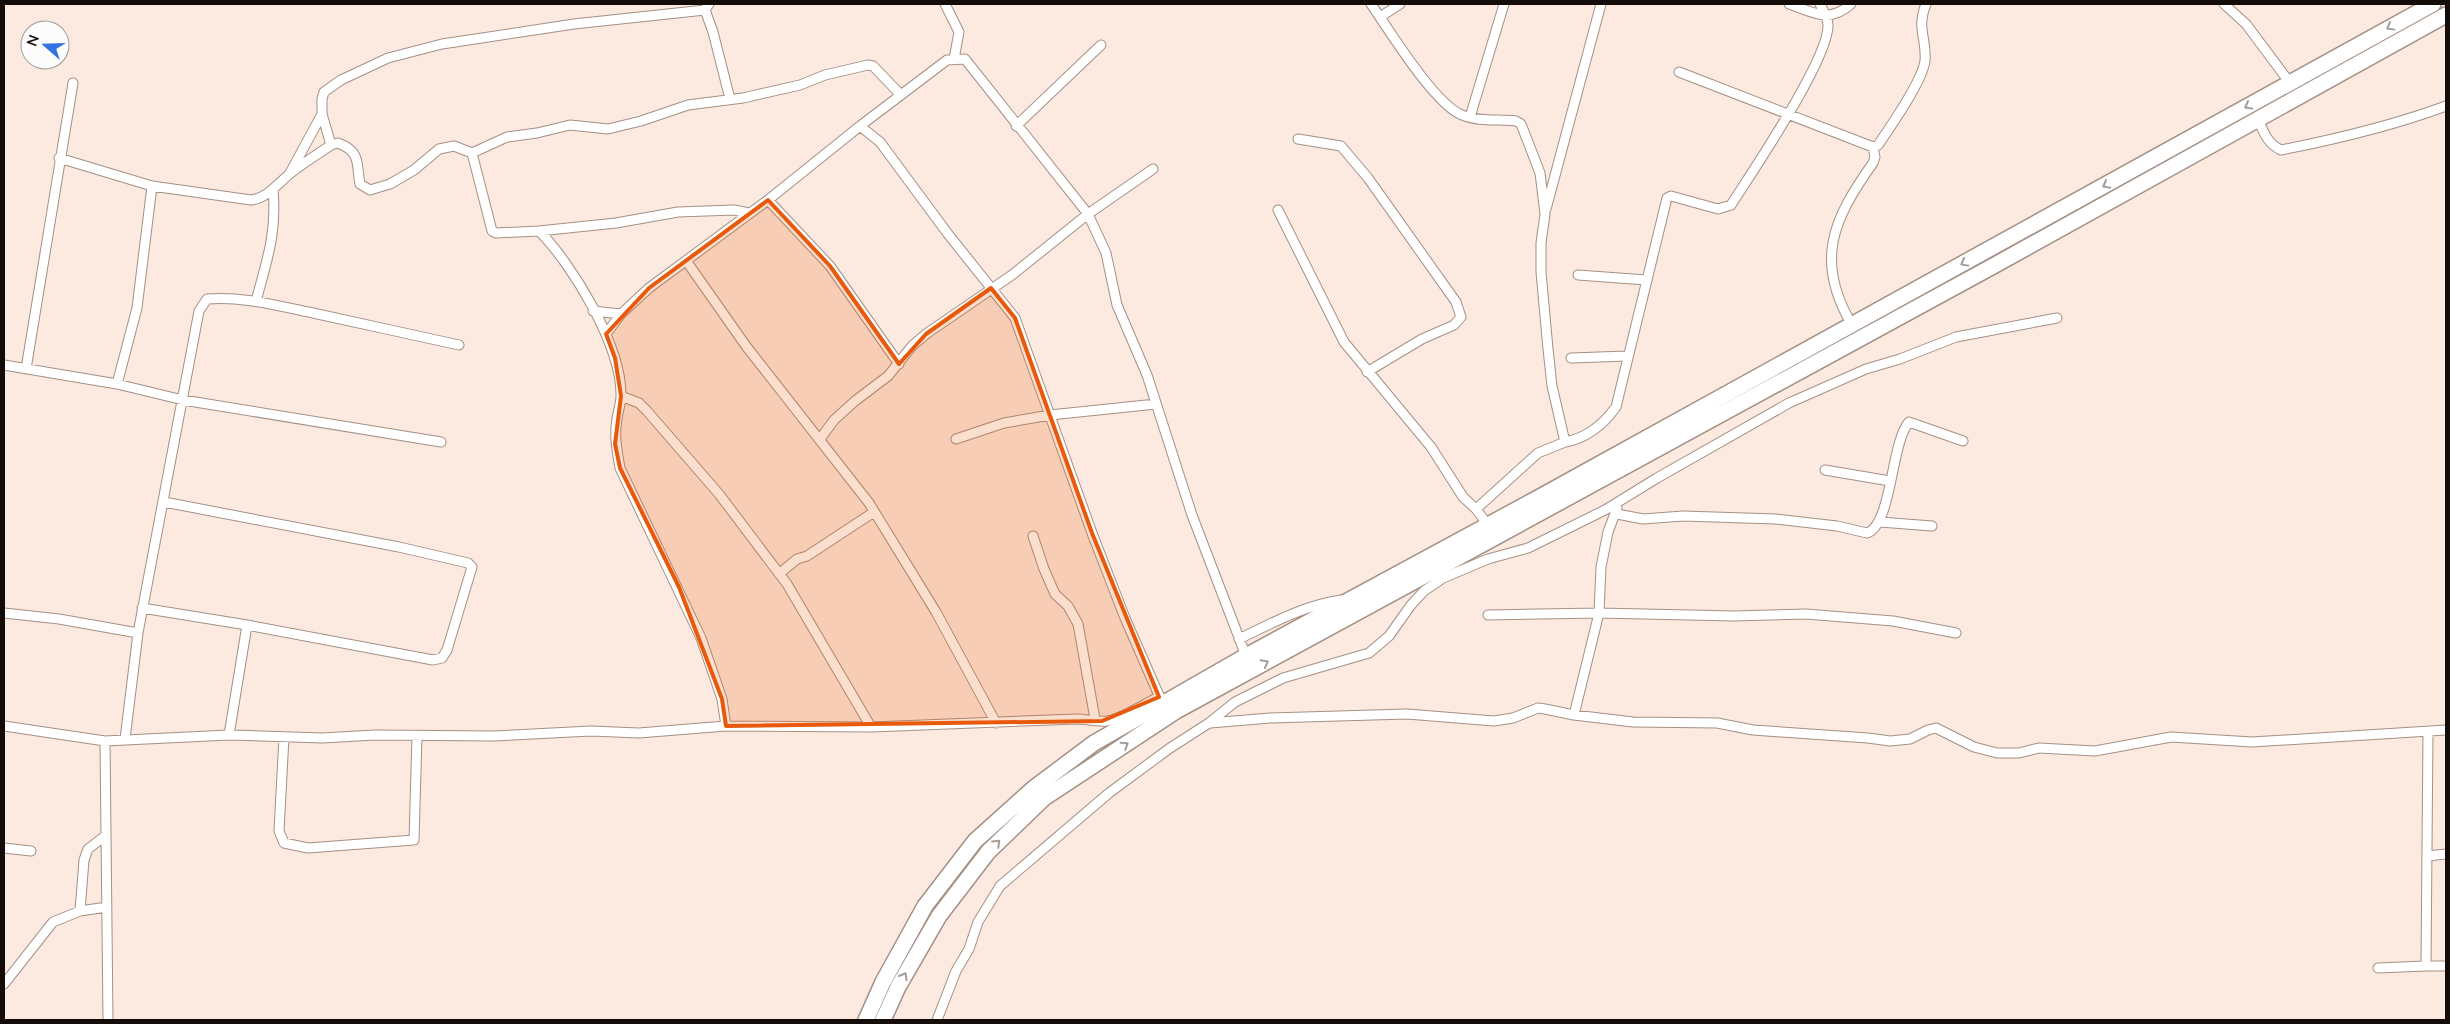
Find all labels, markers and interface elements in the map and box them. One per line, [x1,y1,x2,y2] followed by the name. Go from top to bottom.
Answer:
[20,20,70,70] north arrow
[2387,21,2396,31] one-way arrow
[22,32,42,48] text: N
[2245,100,2254,110] one-way arrow
[2102,178,2111,188] one-way arrow
[1960,257,1969,267] one-way arrow
[1260,659,1269,669] one-way arrow
[1120,741,1129,751] one-way arrow
[991,840,1000,849] one-way arrow
[898,973,908,982] one-way arrow

